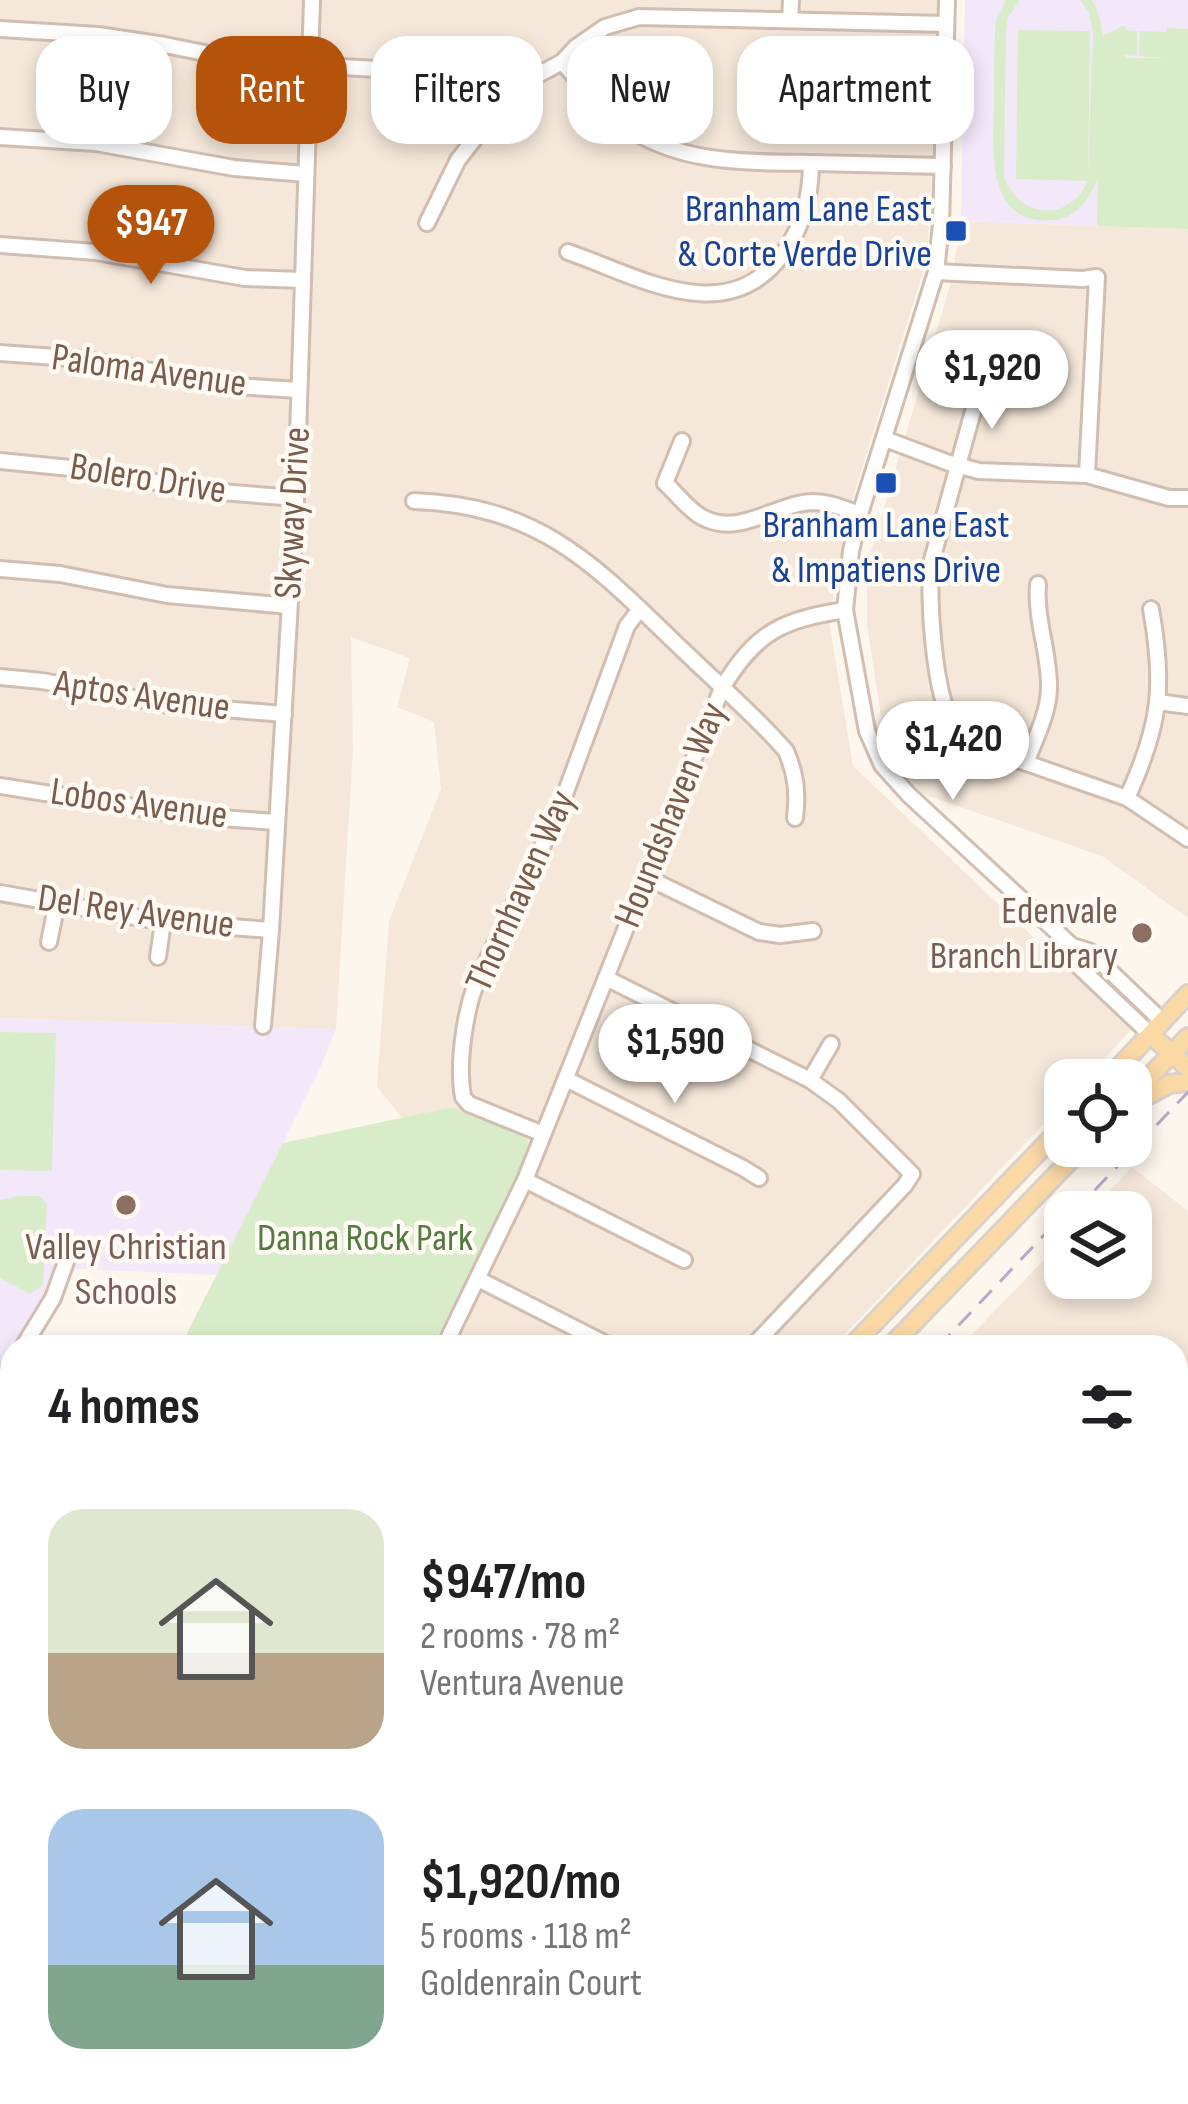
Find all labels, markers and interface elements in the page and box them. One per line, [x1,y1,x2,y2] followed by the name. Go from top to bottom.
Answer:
[36,36,172,144] chip: Buy
[196,36,347,144] chip: Rent
[371,36,543,144] chip: Filters
[567,36,713,144] chip: New
[737,36,974,144] chip: Apartment
[80,185,222,287] pin: $947
[677,186,932,278] place label: Branham Lane East & Corte Verde Drive
[114,200,188,247] text: $947
[943,218,969,244] marker: Branham Lane East & Corte Verde Drive
[894,330,1090,432] pin: $1,920
[49,334,249,408] street label: Paloma Avenue
[942,345,1042,392] text: $1,920
[265,426,321,600] street label: Skyway Drive
[67,443,229,515] street label: Bolero Drive
[873,470,899,496] marker: Branham Lane East & Impatiens Drive
[763,502,1010,594] place label: Branham Lane East & Impatiens Drive
[50,660,233,732] street label: Aptos Avenue
[605,696,737,934] street label: Houndshaven Way
[855,701,1051,803] pin: $1,420
[903,716,1003,763] text: $1,420
[48,768,230,840] street label: Lobos Avenue
[456,783,586,999] street label: Thornhaven Way
[35,875,237,949] street label: Del Rey Avenue
[930,888,1118,980] place label: Edenvale Branch Library
[1129,920,1155,946] marker: Edenvale Branch Library
[577,1004,773,1106] pin: $1,590
[625,1019,725,1066] text: $1,590
[1044,1059,1152,1299] map controls
[1044,1059,1152,1167] button: locate
[1044,1191,1152,1299] button: layers
[113,1192,139,1218] marker: Valley Christian Schools
[257,1215,473,1262] park label: Danna Rock Park
[25,1224,227,1316] place label: Valley Christian Schools
[1074,1374,1140,1440] icon: filters
[48,1377,200,1438] text: 4 homes
[420,1552,586,1613] text: $947/mo
[144,1557,288,1701] icon: home
[420,1613,620,1660] text: 2 rooms · 78 m²
[420,1660,624,1707] text: Ventura Avenue
[420,1852,621,1913] text: $1,920/mo
[144,1857,288,2001] icon: home
[420,1913,632,1960] text: 5 rooms · 118 m²
[420,1960,642,2007] text: Goldenrain Court

